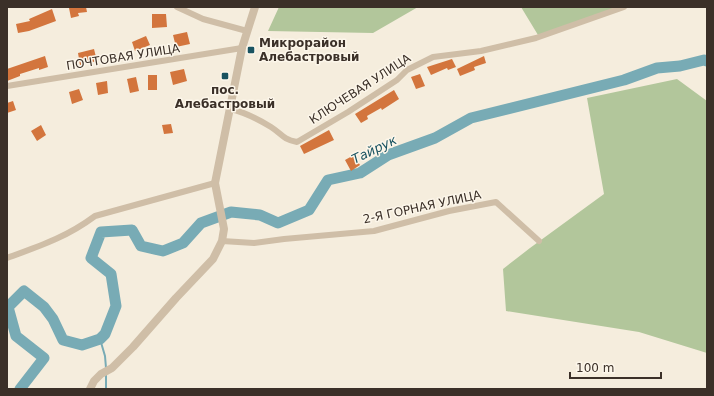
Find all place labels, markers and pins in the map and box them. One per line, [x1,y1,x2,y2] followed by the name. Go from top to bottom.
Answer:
[259,36,359,64] place label: Микрорайон Алебастровый
[246,45,256,55] marker: Микрорайон Алебастровый
[220,71,230,81] marker: пос. Алебастровый
[175,83,275,111] place label: пос. Алебастровый

